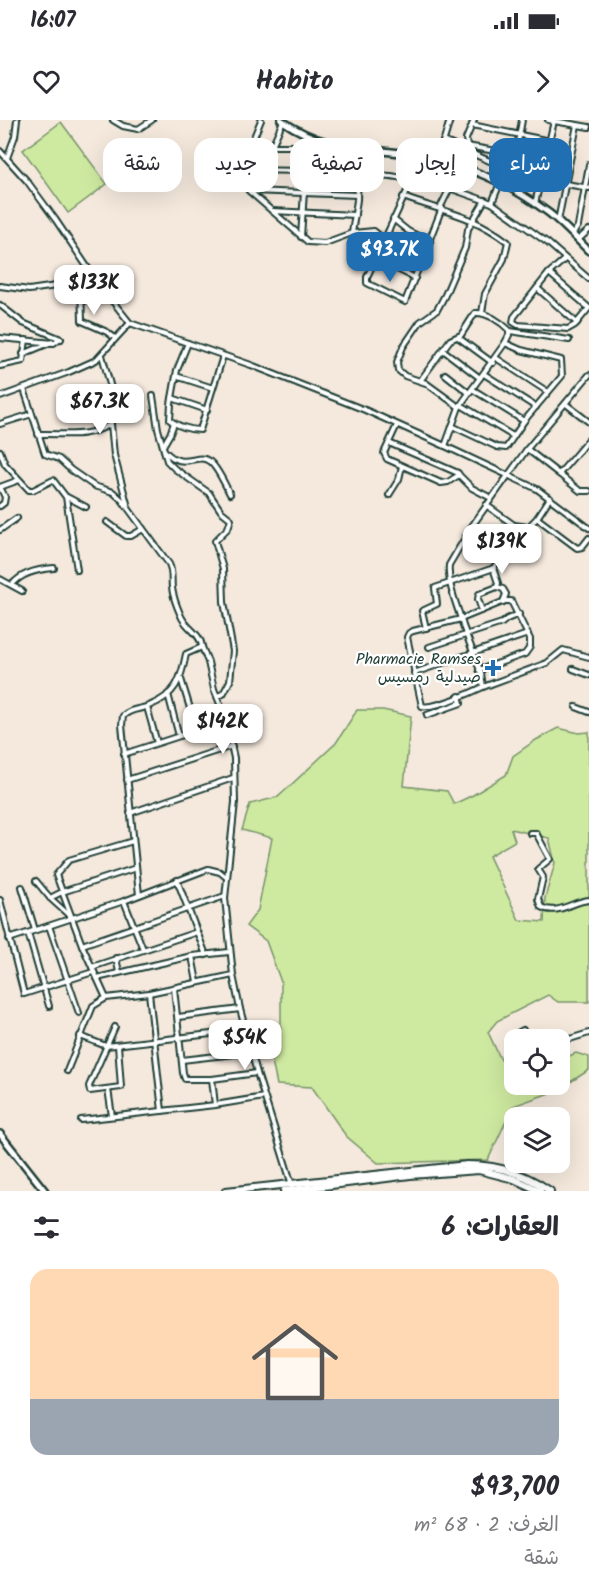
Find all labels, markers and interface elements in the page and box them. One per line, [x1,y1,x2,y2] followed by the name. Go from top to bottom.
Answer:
[30,4,76,39] text: 16:07
[255,60,334,103] text: Habito
[30,65,63,98] icon: heart
[526,65,559,98] icon: forward
[103,138,182,192] chip: شقة
[194,138,278,192] chip: جديد
[290,138,384,192] chip: تصفية
[396,138,477,192] chip: إيجار
[489,138,572,192] chip: شراء
[341,232,439,283] pin: $93.7K
[360,235,420,267] text: $93.7K
[52,265,136,316] pin: $133K
[68,268,120,300] text: $133K
[51,384,149,435] pin: $67.3K
[70,387,130,419] text: $67.3K
[460,524,544,575] pin: $139K
[477,527,527,559] text: $139K
[356,647,481,690] place label: Pharmacie Ramses صيدلية رمسيس
[486,661,500,675] marker: Pharmacie Ramses صيدلية رمسيس
[181,704,265,755] pin: $142K
[197,707,249,739] text: $142K
[209,1020,281,1071] pin: $54K
[223,1023,267,1055] text: $54K
[504,1029,570,1173] map controls
[504,1029,570,1095] button: locate
[504,1107,570,1173] button: layers
[441,1207,559,1249] text: العقارات: 6
[30,1211,63,1244] icon: filters
[241,1308,349,1416] icon: home
[470,1467,559,1509] text: $93,700
[414,1510,559,1542] text: الغرف: 2 · 68 m²
[524,1543,559,1575] text: شقة

